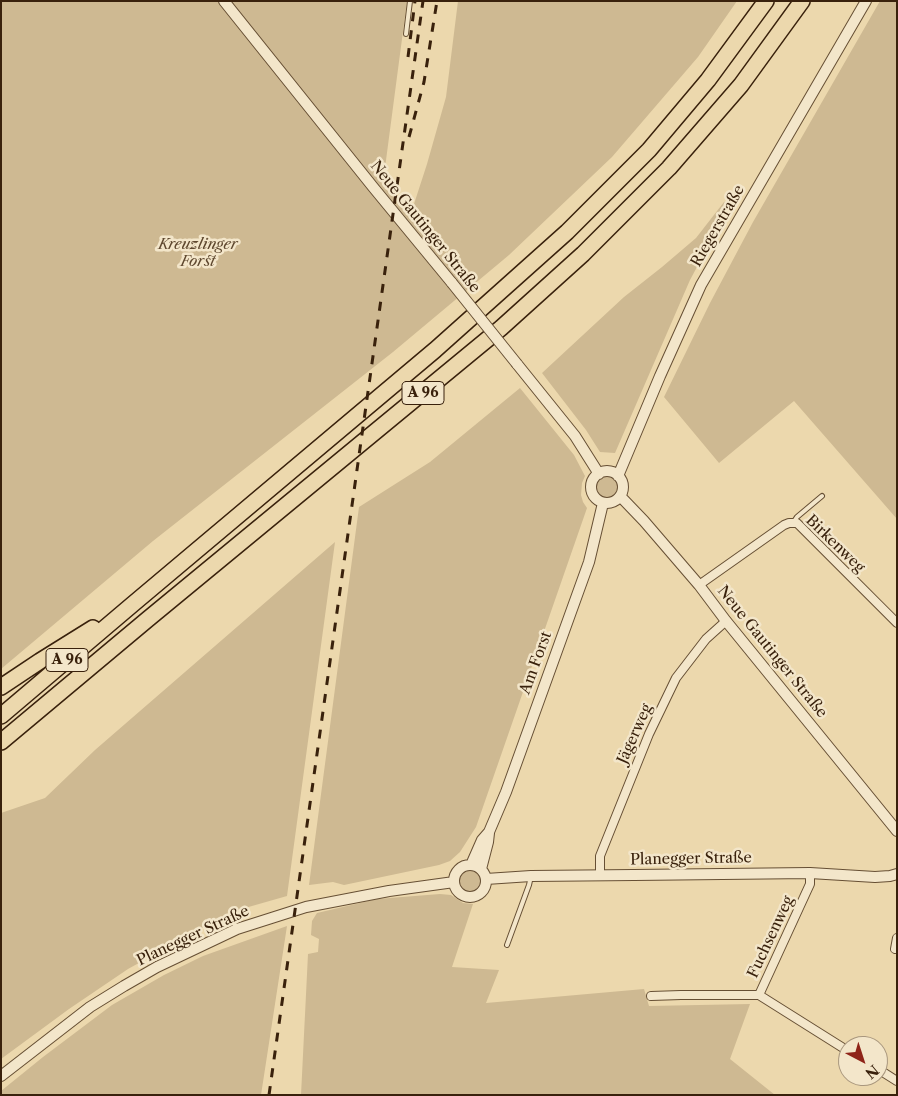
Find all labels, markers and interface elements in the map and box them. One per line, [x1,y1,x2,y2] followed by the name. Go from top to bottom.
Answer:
[366,157,484,297] street label: Neue Gautinger Straße
[687,182,749,270] street label: Riegerstraße
[158,236,238,271] park label: Kreuzlinger Forst
[402,382,444,404] road number: A 96
[802,511,868,577] street label: Birkenweg
[713,582,831,722] street label: Neue Gautinger Straße
[516,629,556,697] street label: Am Forst
[46,648,88,672] road number: A 96
[614,701,656,767] street label: Jägerweg
[630,849,752,869] street label: Planegger Straße
[744,893,798,981] street label: Fuchsenweg
[134,902,252,970] street label: Planegger Straße
[838,1036,888,1086] north arrow
[862,1061,882,1083] text: N

